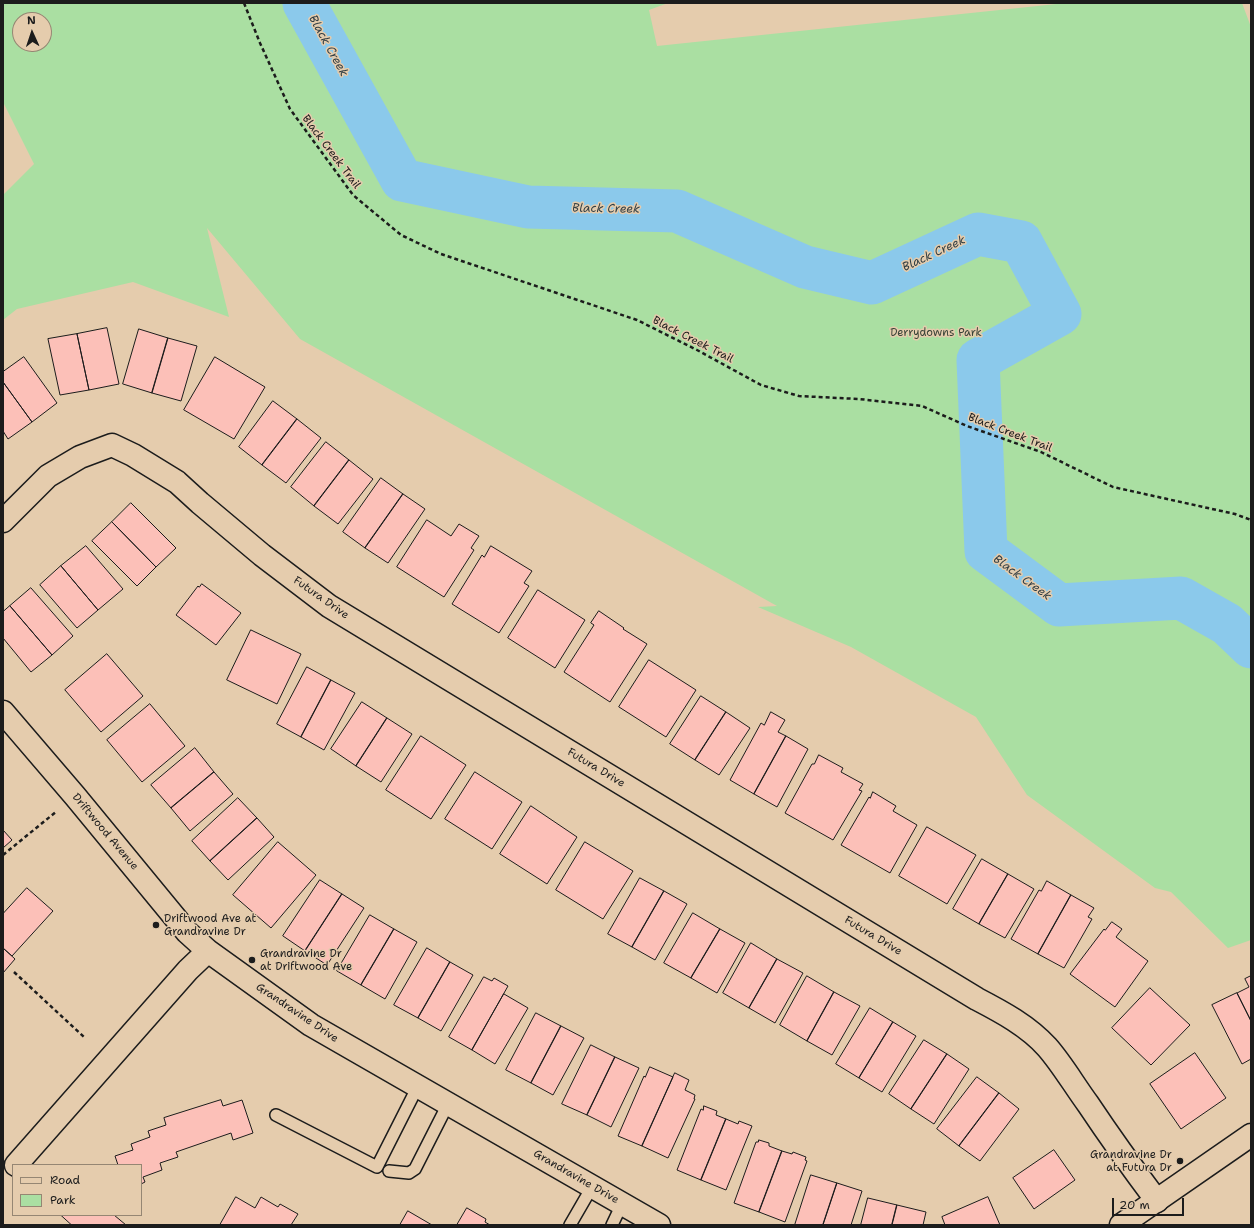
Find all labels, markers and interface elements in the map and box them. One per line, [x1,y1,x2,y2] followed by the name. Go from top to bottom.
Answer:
[12,12,52,52] north arrow
[27,13,36,28] text: N
[305,13,351,79] water label: Black Creek
[299,113,363,191] street label: Black Creek Trail
[572,201,640,217] water label: Black Creek
[900,233,968,275] water label: Black Creek
[650,314,736,366] street label: Black Creek Trail
[890,326,982,340] park label: Derrydowns Park
[966,411,1054,455] street label: Black Creek Trail
[990,552,1054,604] water label: Black Creek
[291,574,351,622] street label: Futura Drive
[565,746,627,790] street label: Futura Drive
[69,791,141,873] street label: Driftwood Avenue
[164,912,256,938] place label: Driftwood Ave at Grandravine Dr
[842,914,904,958] street label: Futura Drive
[151,920,161,930] marker: Driftwood Ave at Grandravine Dr
[260,947,352,973] place label: Grandravine Dr at Driftwood Ave
[247,955,257,965] marker: Grandravine Dr at Driftwood Ave
[253,981,341,1045] street label: Grandravine Drive
[531,1147,621,1207] street label: Grandravine Drive
[1090,1148,1172,1174] place label: Grandravine Dr at Futura Dr
[1175,1156,1185,1166] marker: Grandravine Dr at Futura Dr
[12,1164,142,1216] legend
[50,1172,80,1188] text: Road
[1114,1190,1186,1216] scale bar
[50,1192,76,1208] text: Park
[1119,1197,1150,1213] text: 20 m

